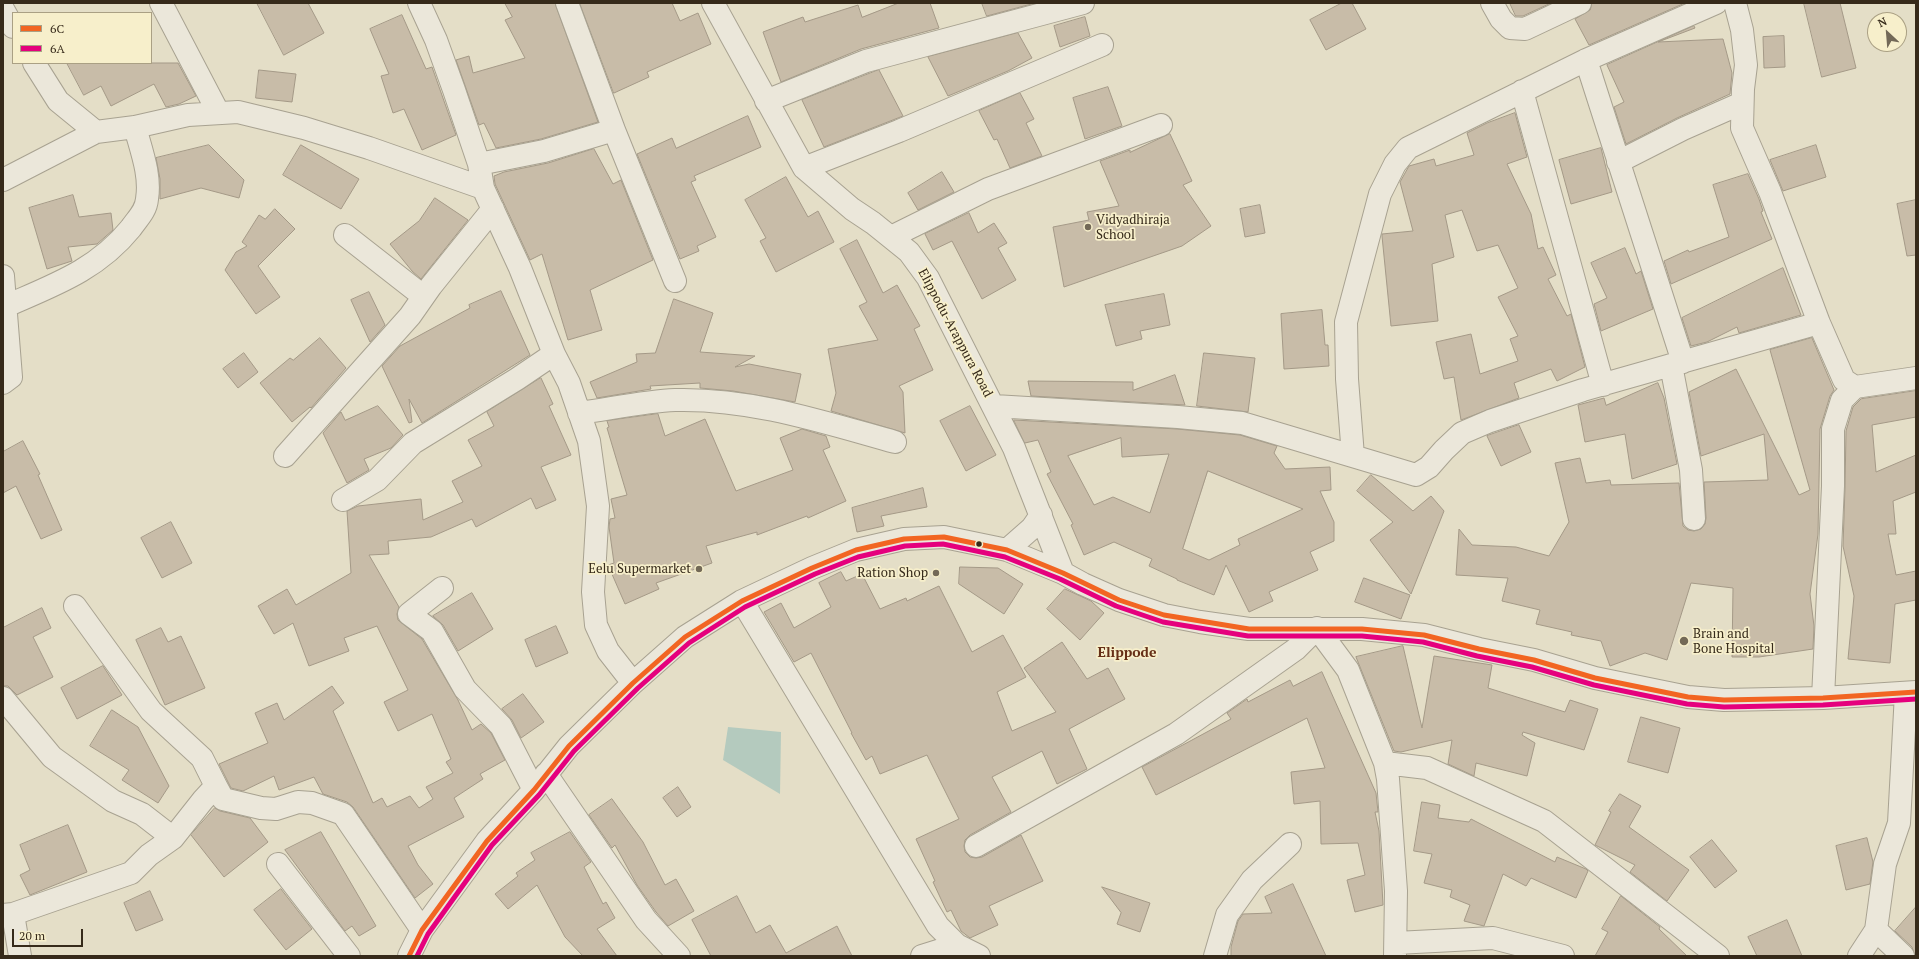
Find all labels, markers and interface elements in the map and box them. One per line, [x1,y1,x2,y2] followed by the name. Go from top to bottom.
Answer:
[12,12,152,64] legend
[1867,12,1907,52] north arrow
[1875,14,1889,30] text: N
[50,21,64,36] text: 6C
[50,41,65,56] text: 6A
[1096,212,1170,243] place label: Vidyadhiraja School
[1083,222,1093,232] marker: Vidyadhiraja School
[914,266,996,400] street label: Elippodu-Arappura Road
[974,539,984,549] unlabelled marker
[588,561,691,577] place label: Eelu Supermarket
[694,564,704,574] marker: Eelu Supermarket
[857,565,928,581] place label: Ration Shop
[931,568,941,578] marker: Ration Shop
[1693,626,1774,657] place label: Brain and Bone Hospital
[1678,635,1690,647] marker: Brain and Bone Hospital
[1097,645,1157,661] district label: Elippode
[14,921,85,947] scale bar
[19,928,45,943] text: 20 m

